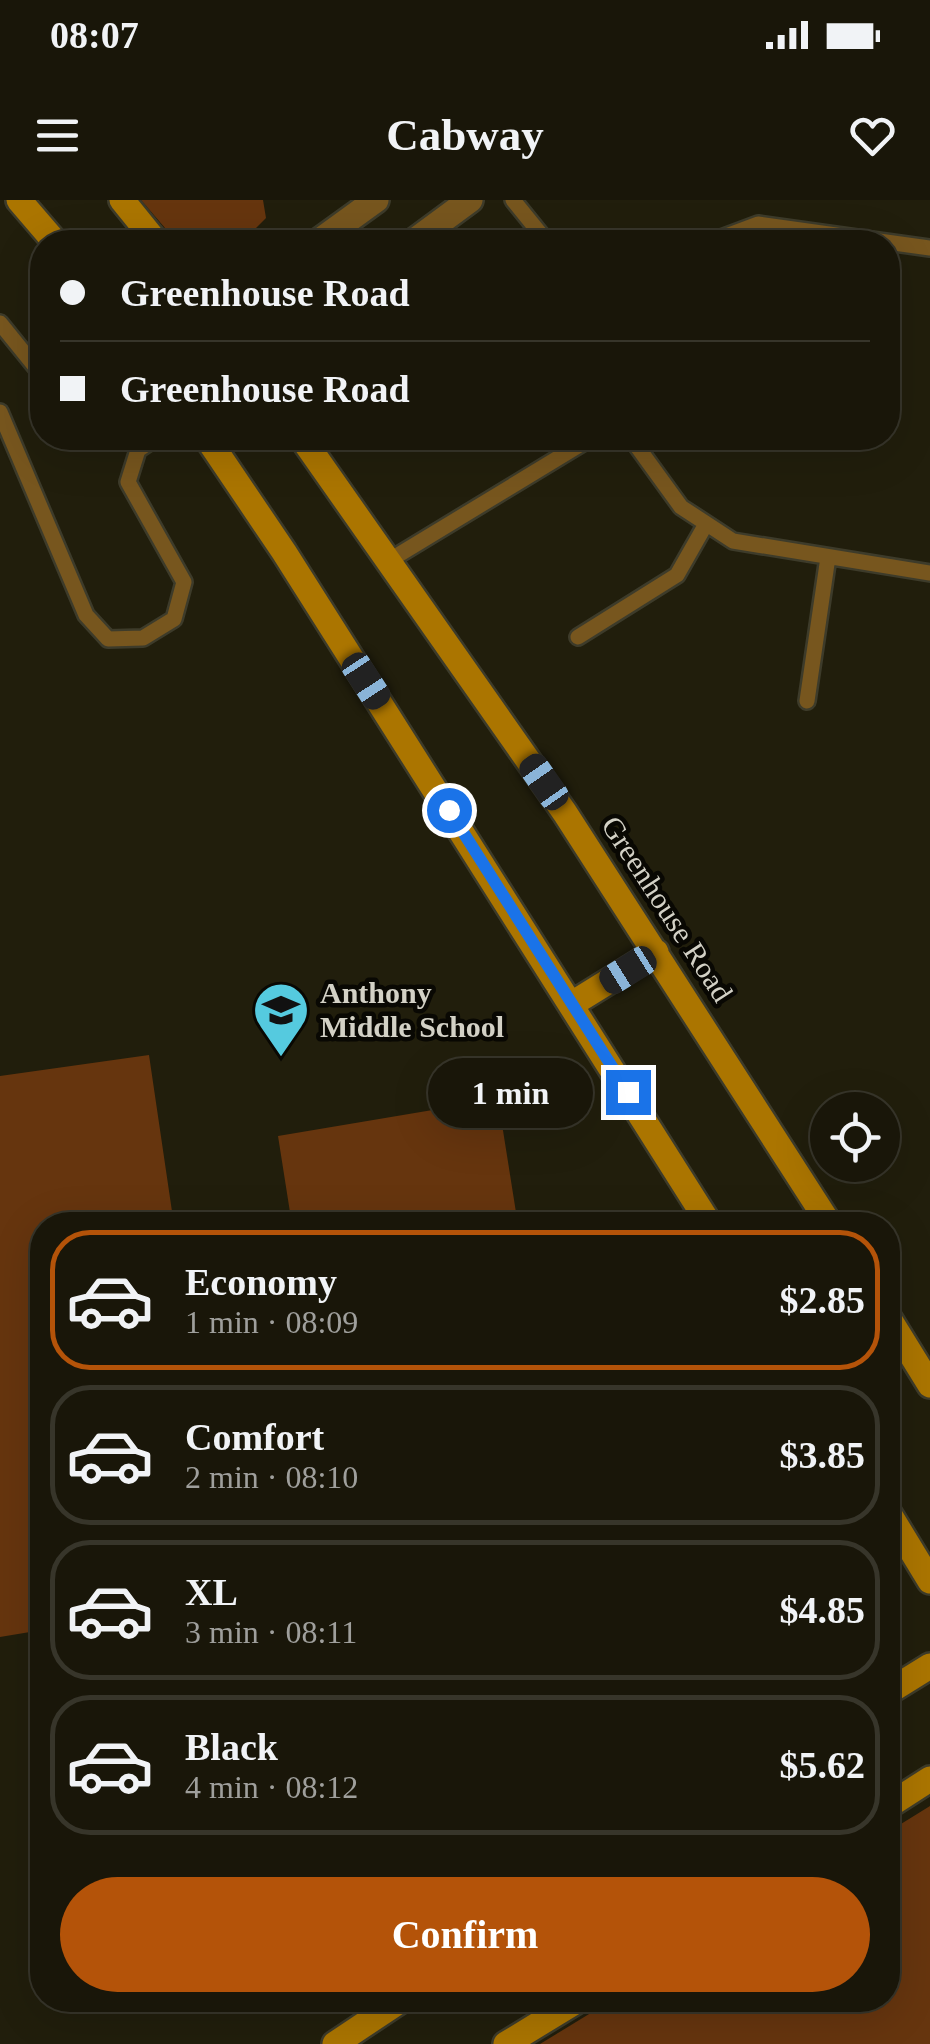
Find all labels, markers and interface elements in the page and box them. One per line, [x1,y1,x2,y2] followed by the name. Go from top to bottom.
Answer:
[50,14,139,56] text: 08:07
[30,108,85,163] icon: menu
[845,108,900,163] icon: heart
[386,110,544,160] text: Cabway
[120,272,410,314] text: Greenhouse Road
[120,368,410,410] text: Greenhouse Road
[337,648,395,714] car
[515,749,573,815] car
[427,788,472,833] route start
[595,810,740,1007] street label: Greenhouse Road
[595,941,661,999] car
[320,976,504,1043] place label: Anthony Middle School
[251,980,311,1059] school or university icon: Anthony Middle School
[428,1057,593,1127] callout: 1 min
[606,1070,651,1115] route end
[472,1075,549,1111] text: 1 min
[810,1092,900,1182] map controls
[810,1092,900,1182] button: locate
[65,1255,155,1345] icon: car
[185,1261,337,1303] text: Economy
[780,1279,865,1321] text: $2.85
[185,1304,358,1340] text: 1 min · 08:09
[65,1410,155,1500] icon: car
[185,1416,324,1458] text: Comfort
[780,1434,865,1476] text: $3.85
[185,1459,358,1495] text: 2 min · 08:10
[65,1565,155,1655] icon: car
[185,1571,238,1613] text: XL
[780,1589,865,1631] text: $4.85
[185,1614,357,1650] text: 3 min · 08:11
[65,1720,155,1810] icon: car
[185,1726,278,1768] text: Black
[780,1744,865,1786] text: $5.62
[185,1769,358,1805] text: 4 min · 08:12
[60,1877,870,1992] button: Confirm

